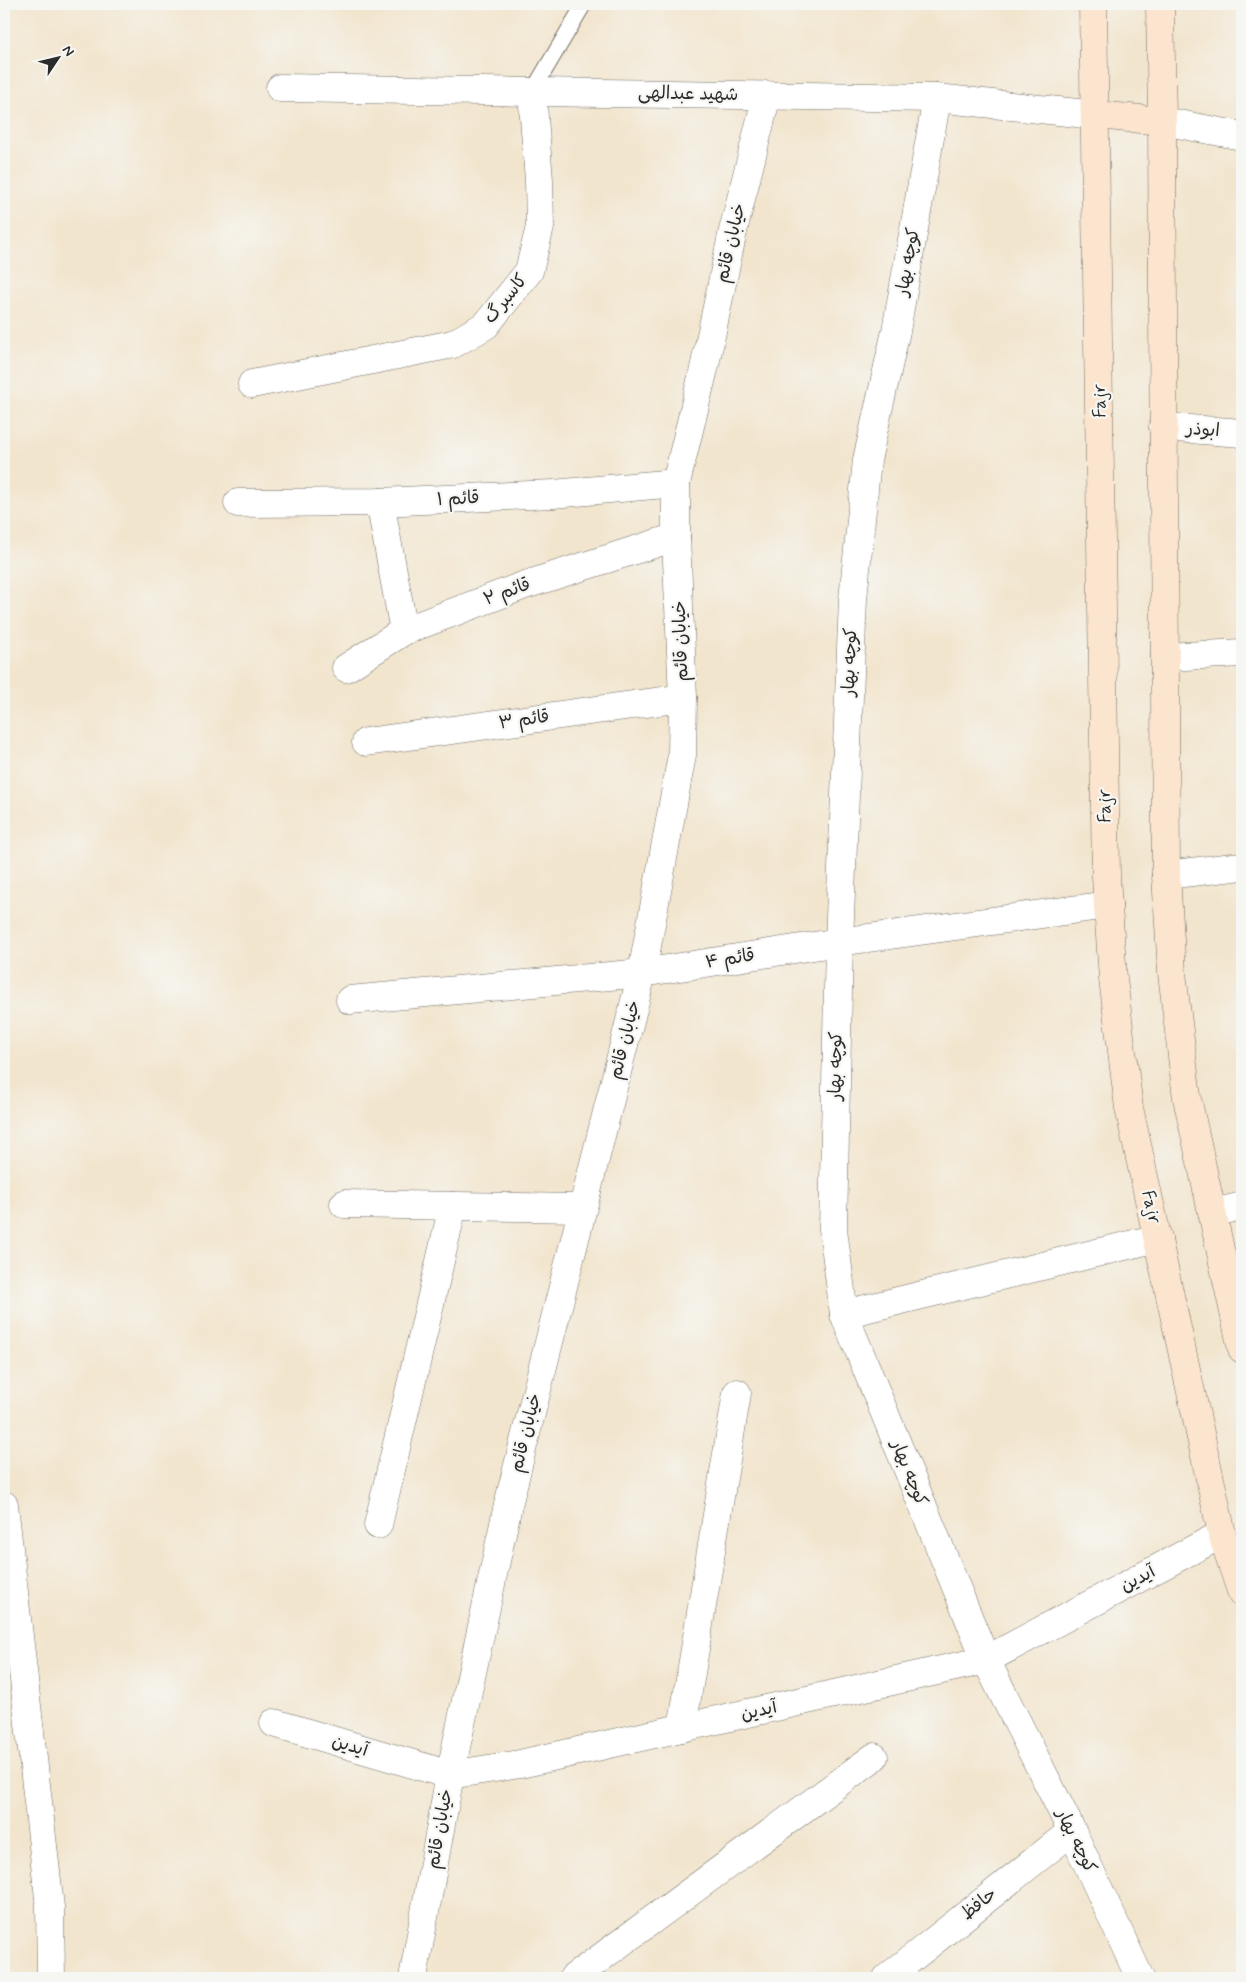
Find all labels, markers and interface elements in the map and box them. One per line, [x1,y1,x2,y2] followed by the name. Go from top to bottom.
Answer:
[32,32,82,82] north arrow
[58,42,78,60] text: N
[638,81,738,107] street label: شهید عبدالهی
[710,201,753,285] street label: خیابان قائم
[890,226,926,300] street label: کوچه بهار
[479,269,534,329] street label: کاسبرگ
[1088,383,1112,418] street label: Fajr
[1184,417,1220,443] street label: ابوذر
[436,486,480,513] street label: قائم ۱
[480,572,534,612] street label: قائم ۲
[668,600,695,682] street label: خیابان قائم
[837,627,863,699] street label: کوچه بهار
[497,705,551,736] street label: قائم ۳
[1093,788,1117,823] street label: Fajr
[704,943,757,976] street label: قائم ۴
[604,998,647,1082] street label: خیابان قائم
[823,1031,849,1103] street label: کوچه بهار
[1136,1188,1167,1227] street label: Fajr
[505,1391,548,1475] street label: خیابان قائم
[884,1435,933,1510] street label: کوچه بهار
[1116,1559,1161,1598] street label: آیدین
[739,1695,781,1727] street label: آیدین
[329,1729,372,1763] street label: آیدین
[421,1787,460,1871] street label: خیابان قائم
[1049,1803,1102,1877] street label: کوچه بهار
[956,1882,1002,1926] street label: حافظ

